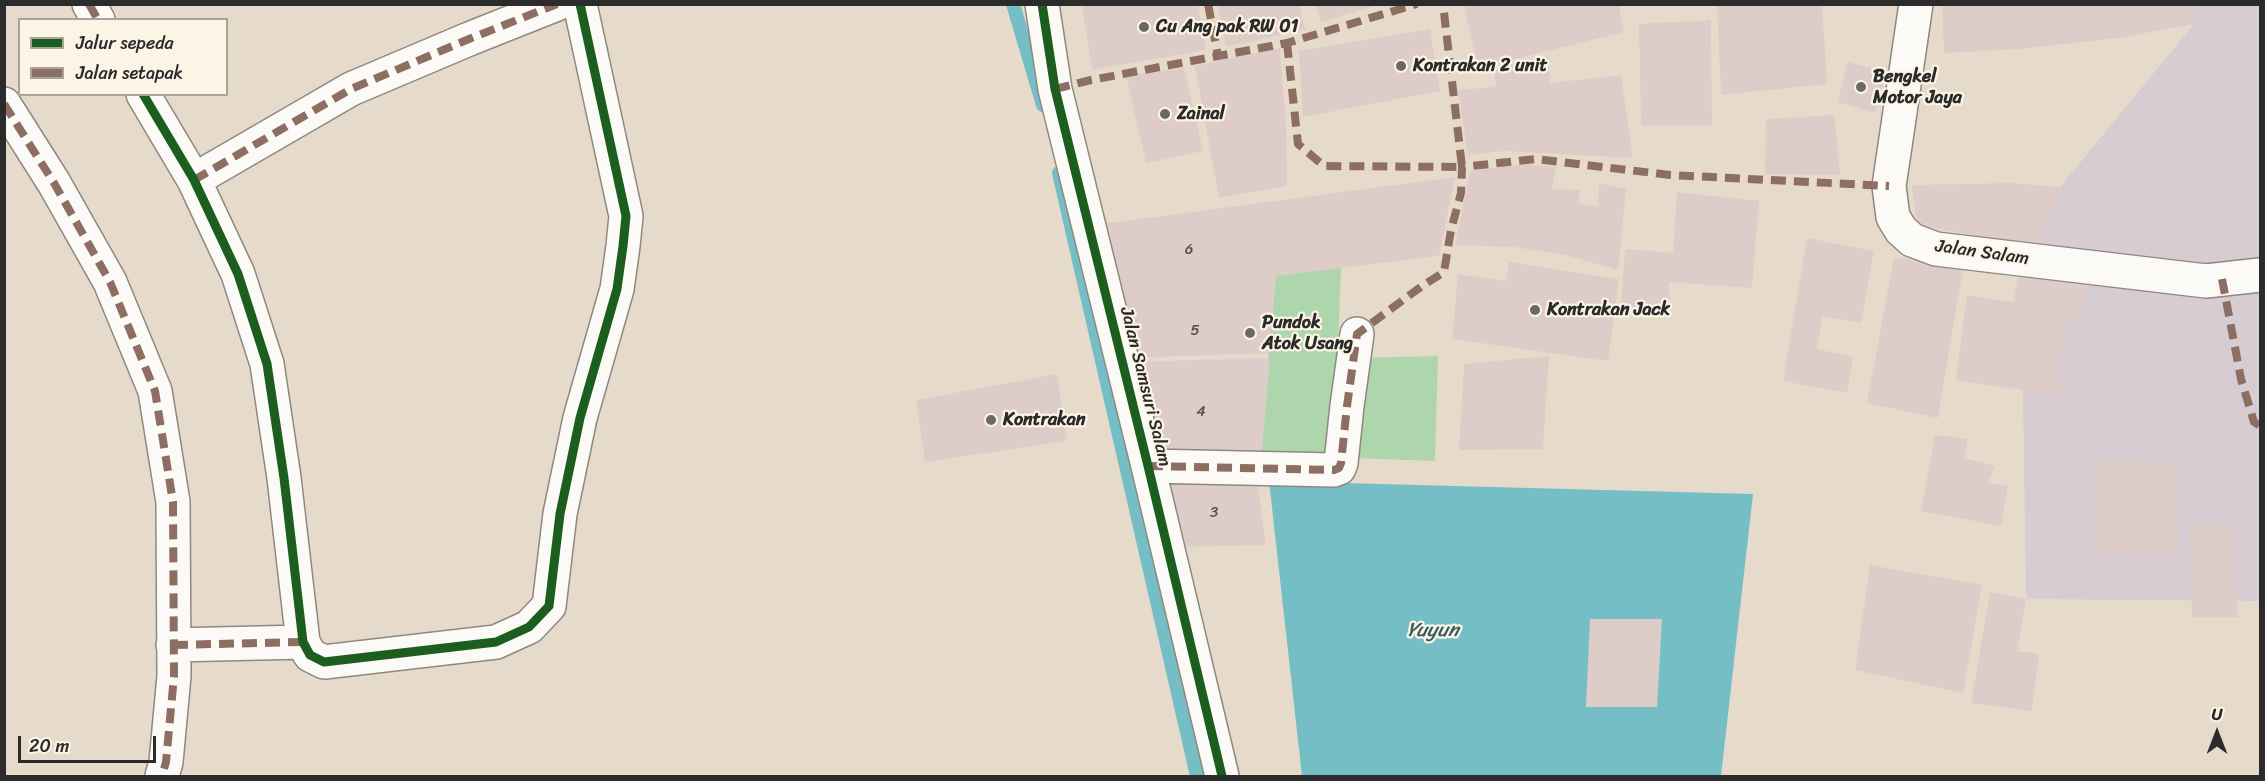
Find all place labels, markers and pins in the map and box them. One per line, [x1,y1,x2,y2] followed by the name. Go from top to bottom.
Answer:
[1156,16,1298,38] place label: Cu Ang pak RW 01
[1137,20,1151,34] marker: Cu Ang pak RW 01
[1413,55,1547,77] place label: Kontrakan 2 unit
[1394,59,1408,73] marker: Kontrakan 2 unit
[1873,66,1962,109] place label: Bengkel Motor Jaya
[1854,80,1868,94] marker: Bengkel Motor Jaya
[1177,103,1225,125] place label: Zainal
[1158,107,1172,121] marker: Zainal
[1547,299,1670,321] place label: Kontrakan Jack
[1528,303,1542,317] marker: Kontrakan Jack
[1262,312,1353,354] place label: Pundok Atok Usang
[1243,326,1257,340] marker: Pundok Atok Usang
[1003,409,1085,431] place label: Kontrakan
[984,413,998,427] marker: Kontrakan

